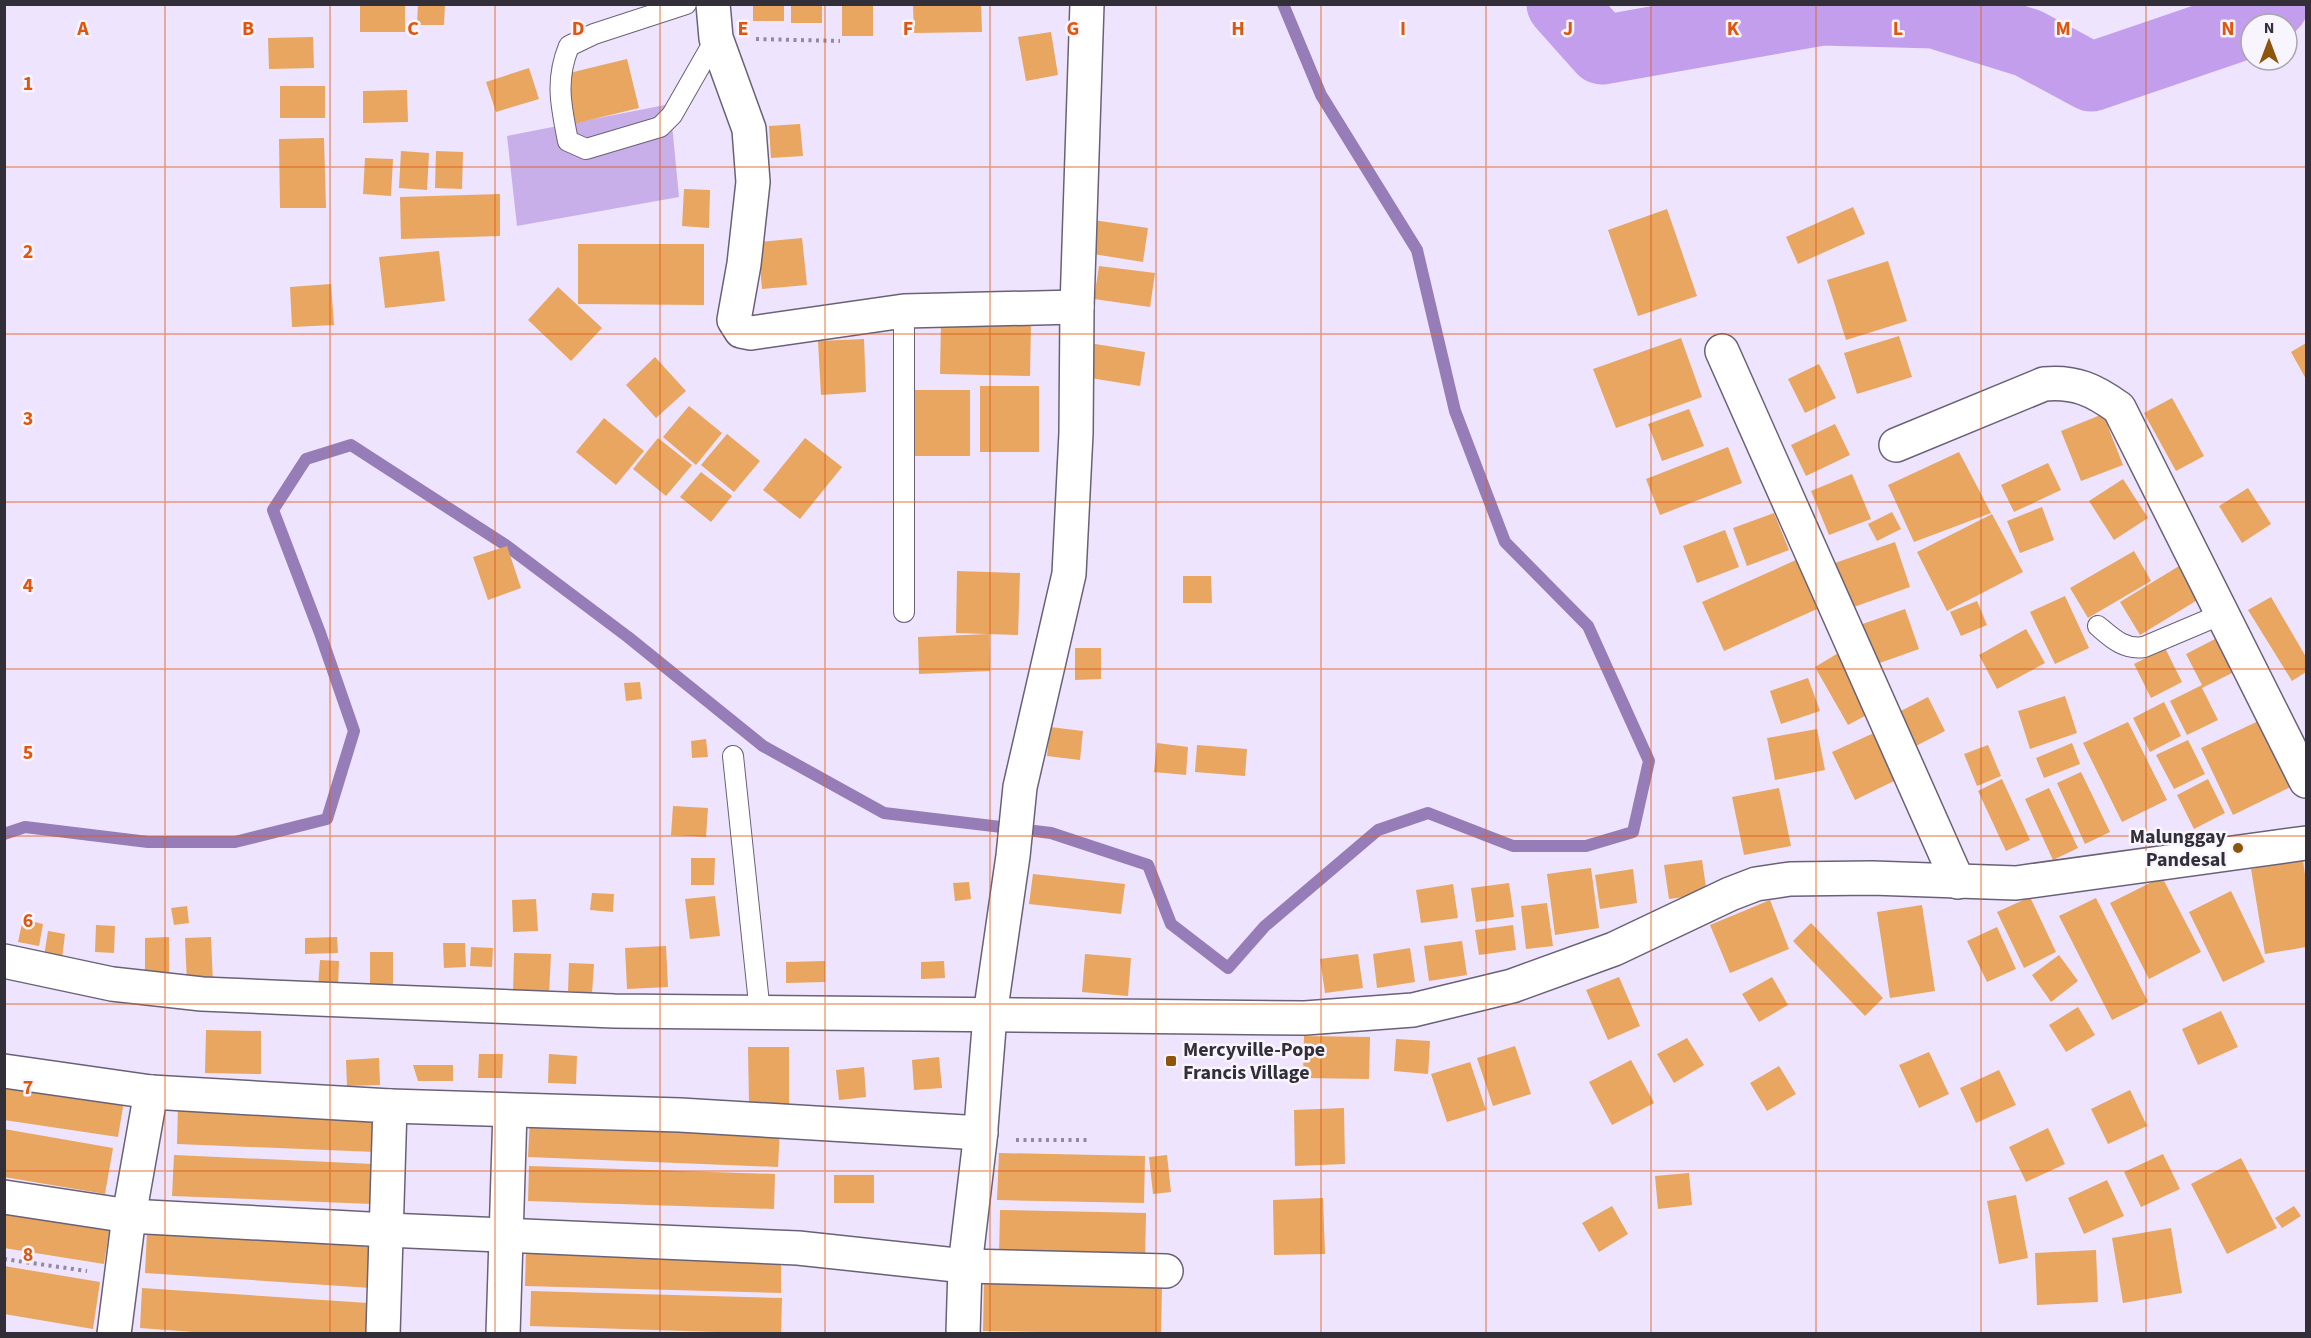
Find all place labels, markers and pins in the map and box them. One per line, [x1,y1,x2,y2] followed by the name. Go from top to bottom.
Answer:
[2130,823,2227,874] place label: Malunggay Pandesal
[2231,841,2245,855] marker: Malunggay Pandesal
[1183,1036,1325,1087] place label: Mercyville-Pope Francis Village
[1164,1054,1178,1068] marker: Mercyville-Pope Francis Village

